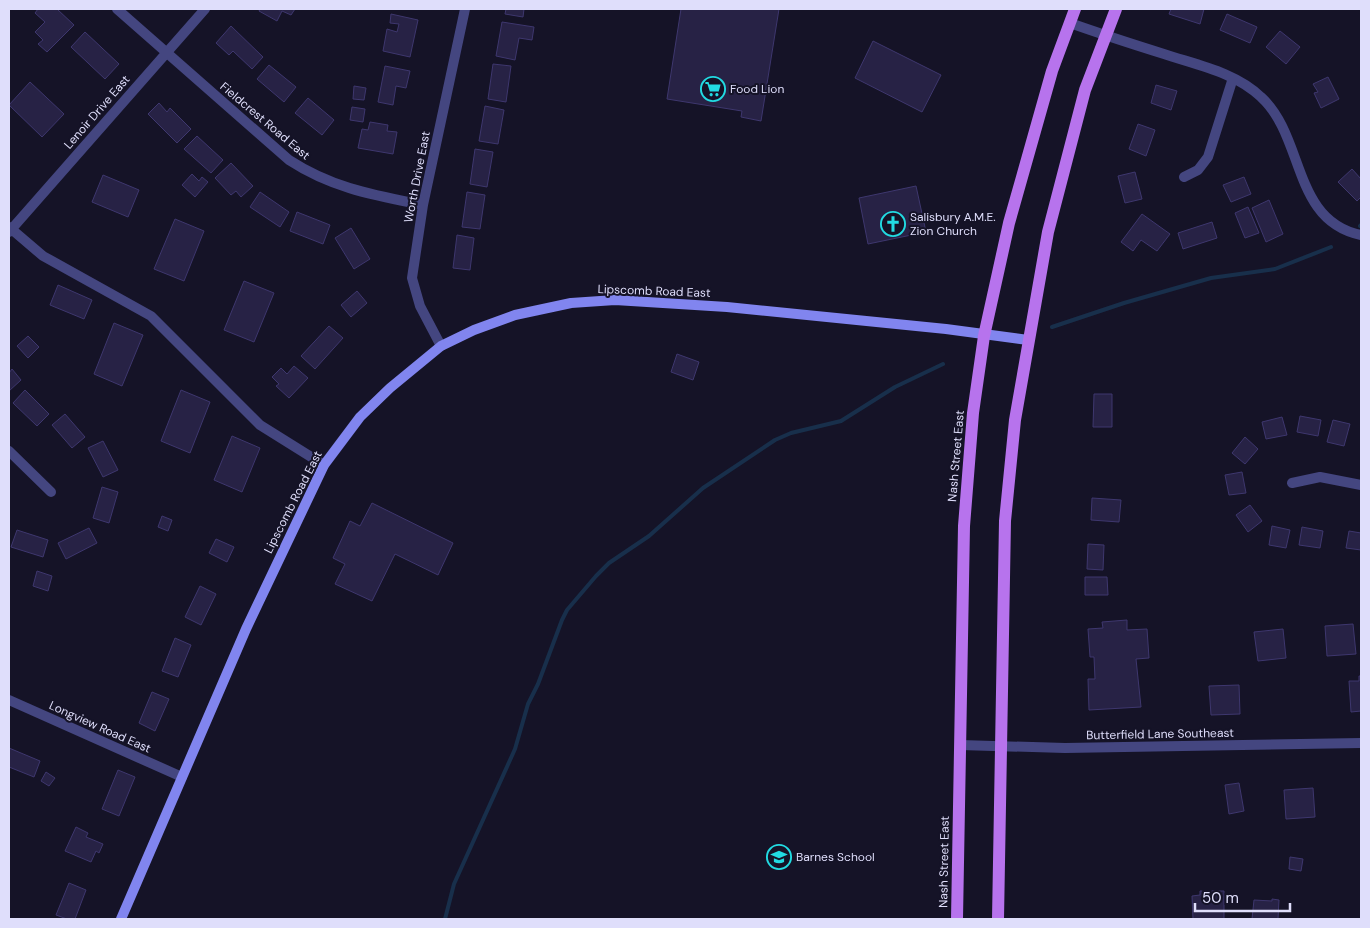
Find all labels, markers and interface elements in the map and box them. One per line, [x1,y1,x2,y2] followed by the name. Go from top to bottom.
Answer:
[61,72,134,152] street label: Lenoir Drive East
[700,76,726,102] supermarket icon: Food Lion
[217,79,314,164] street label: Fieldcrest Road East
[730,81,784,97] place label: Food Lion
[400,130,434,224] street label: Worth Drive East
[910,209,996,239] place label: Salisbury A.M.E. Zion Church
[880,211,906,237] church icon: Salisbury A.M.E. Zion Church
[597,281,711,301] street label: Lipscomb Road East
[944,409,968,502] street label: Nash Street East
[260,448,326,556] street label: Lipscomb Road East
[47,697,154,757] street label: Longview Road East
[1086,725,1234,743] street label: Butterfield Lane Southeast
[935,816,953,908] street label: Nash Street East
[766,844,792,870] school or university icon: Barnes School
[796,849,875,865] place label: Barnes School
[1195,880,1290,912] scale bar
[1202,888,1239,908] text: 50 m

